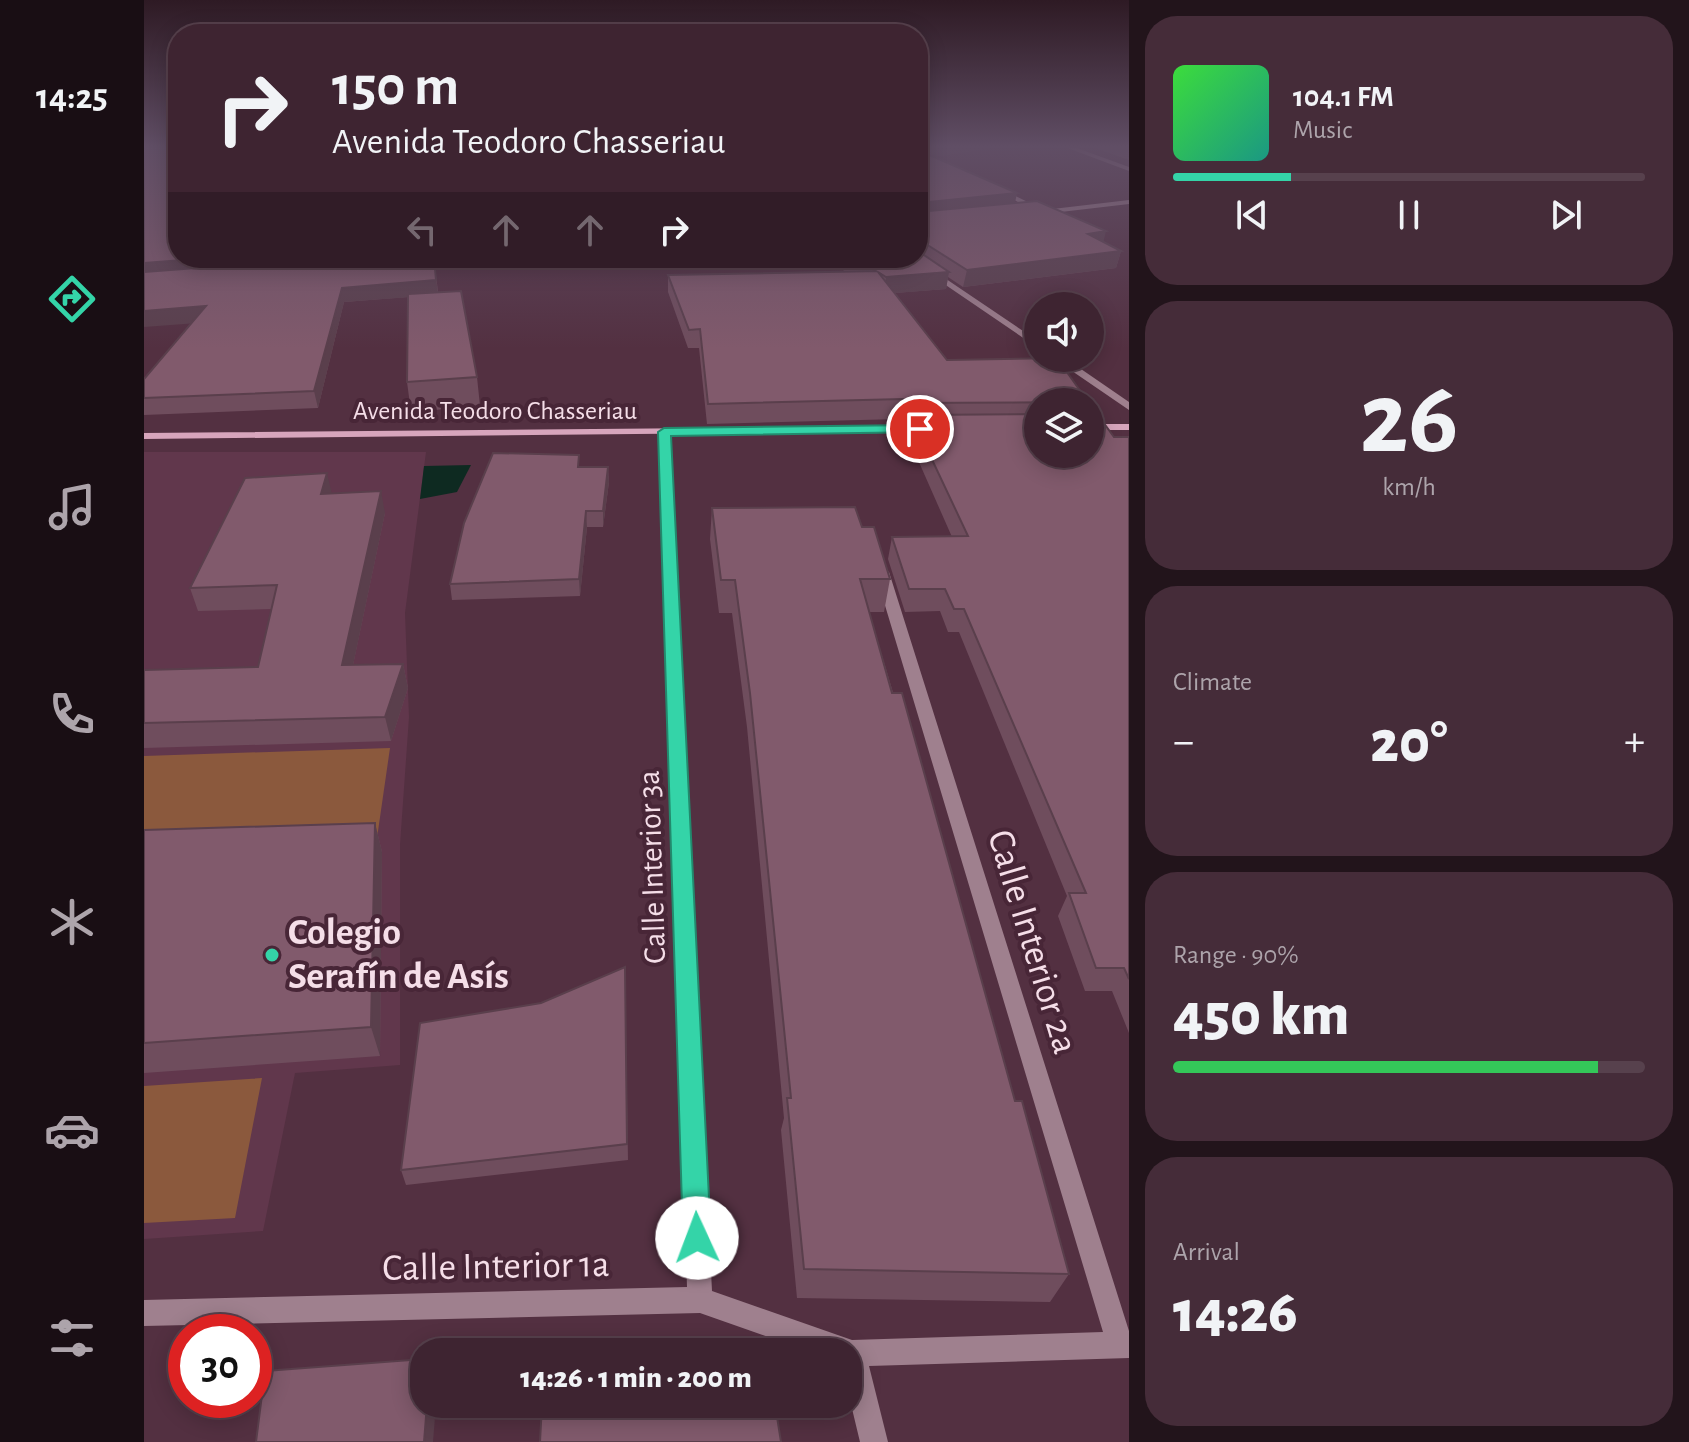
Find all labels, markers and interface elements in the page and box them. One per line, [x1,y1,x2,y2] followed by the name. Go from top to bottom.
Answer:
[200,56,304,160] icon: right
[332,59,459,115] text: 150 m
[36,79,108,115] text: 14:25
[1293,82,1394,112] text: 104.1 FM
[1293,117,1352,143] text: Music
[332,124,725,160] text: Avenida Teodoro Chasseriau
[1230,193,1274,237] icon: previous
[1387,193,1431,237] icon: pause
[1544,193,1588,237] icon: next
[400,208,444,252] icon: left
[484,208,528,252] icon: ahead
[568,208,612,252] icon: ahead
[652,208,696,252] icon: right
[44,271,100,327] icon: directions
[1024,292,1104,468] map controls
[1024,292,1104,372] button: sound
[1359,368,1459,472] text: 26
[1024,388,1104,468] button: layers
[886,395,954,463] pin
[353,398,637,424] street label: Avenida Teodoro Chasseriau
[898,407,942,451] icon: arrive
[1382,474,1436,500] text: km/h
[44,479,100,535] icon: music
[1173,669,1252,695] text: Climate
[44,686,100,742] icon: phone
[1370,713,1448,773] text: 20°
[1173,720,1194,764] text: −
[1624,720,1645,764] text: +
[633,770,671,964] street label: Calle Interior 3a
[980,826,1084,1058] street label: Calle Interior 2a
[44,894,100,950] icon: climate
[288,914,509,996] place label: Colegio Serafín de Asís
[1173,942,1299,968] text: Range · 90%
[263,946,281,964] marker: Colegio Serafín de Asís
[1173,986,1349,1046] text: 450 km
[44,1102,100,1158] icon: car
[655,1196,739,1280] position arrow
[1173,1239,1240,1265] text: Arrival
[382,1246,610,1288] street label: Calle Interior 1a
[1173,1283,1298,1343] text: 14:26
[44,1310,100,1366] icon: filters
[168,1314,272,1418] speed limit sign: 30
[520,1363,752,1393] text: 14:26 · 1 min · 200 m

